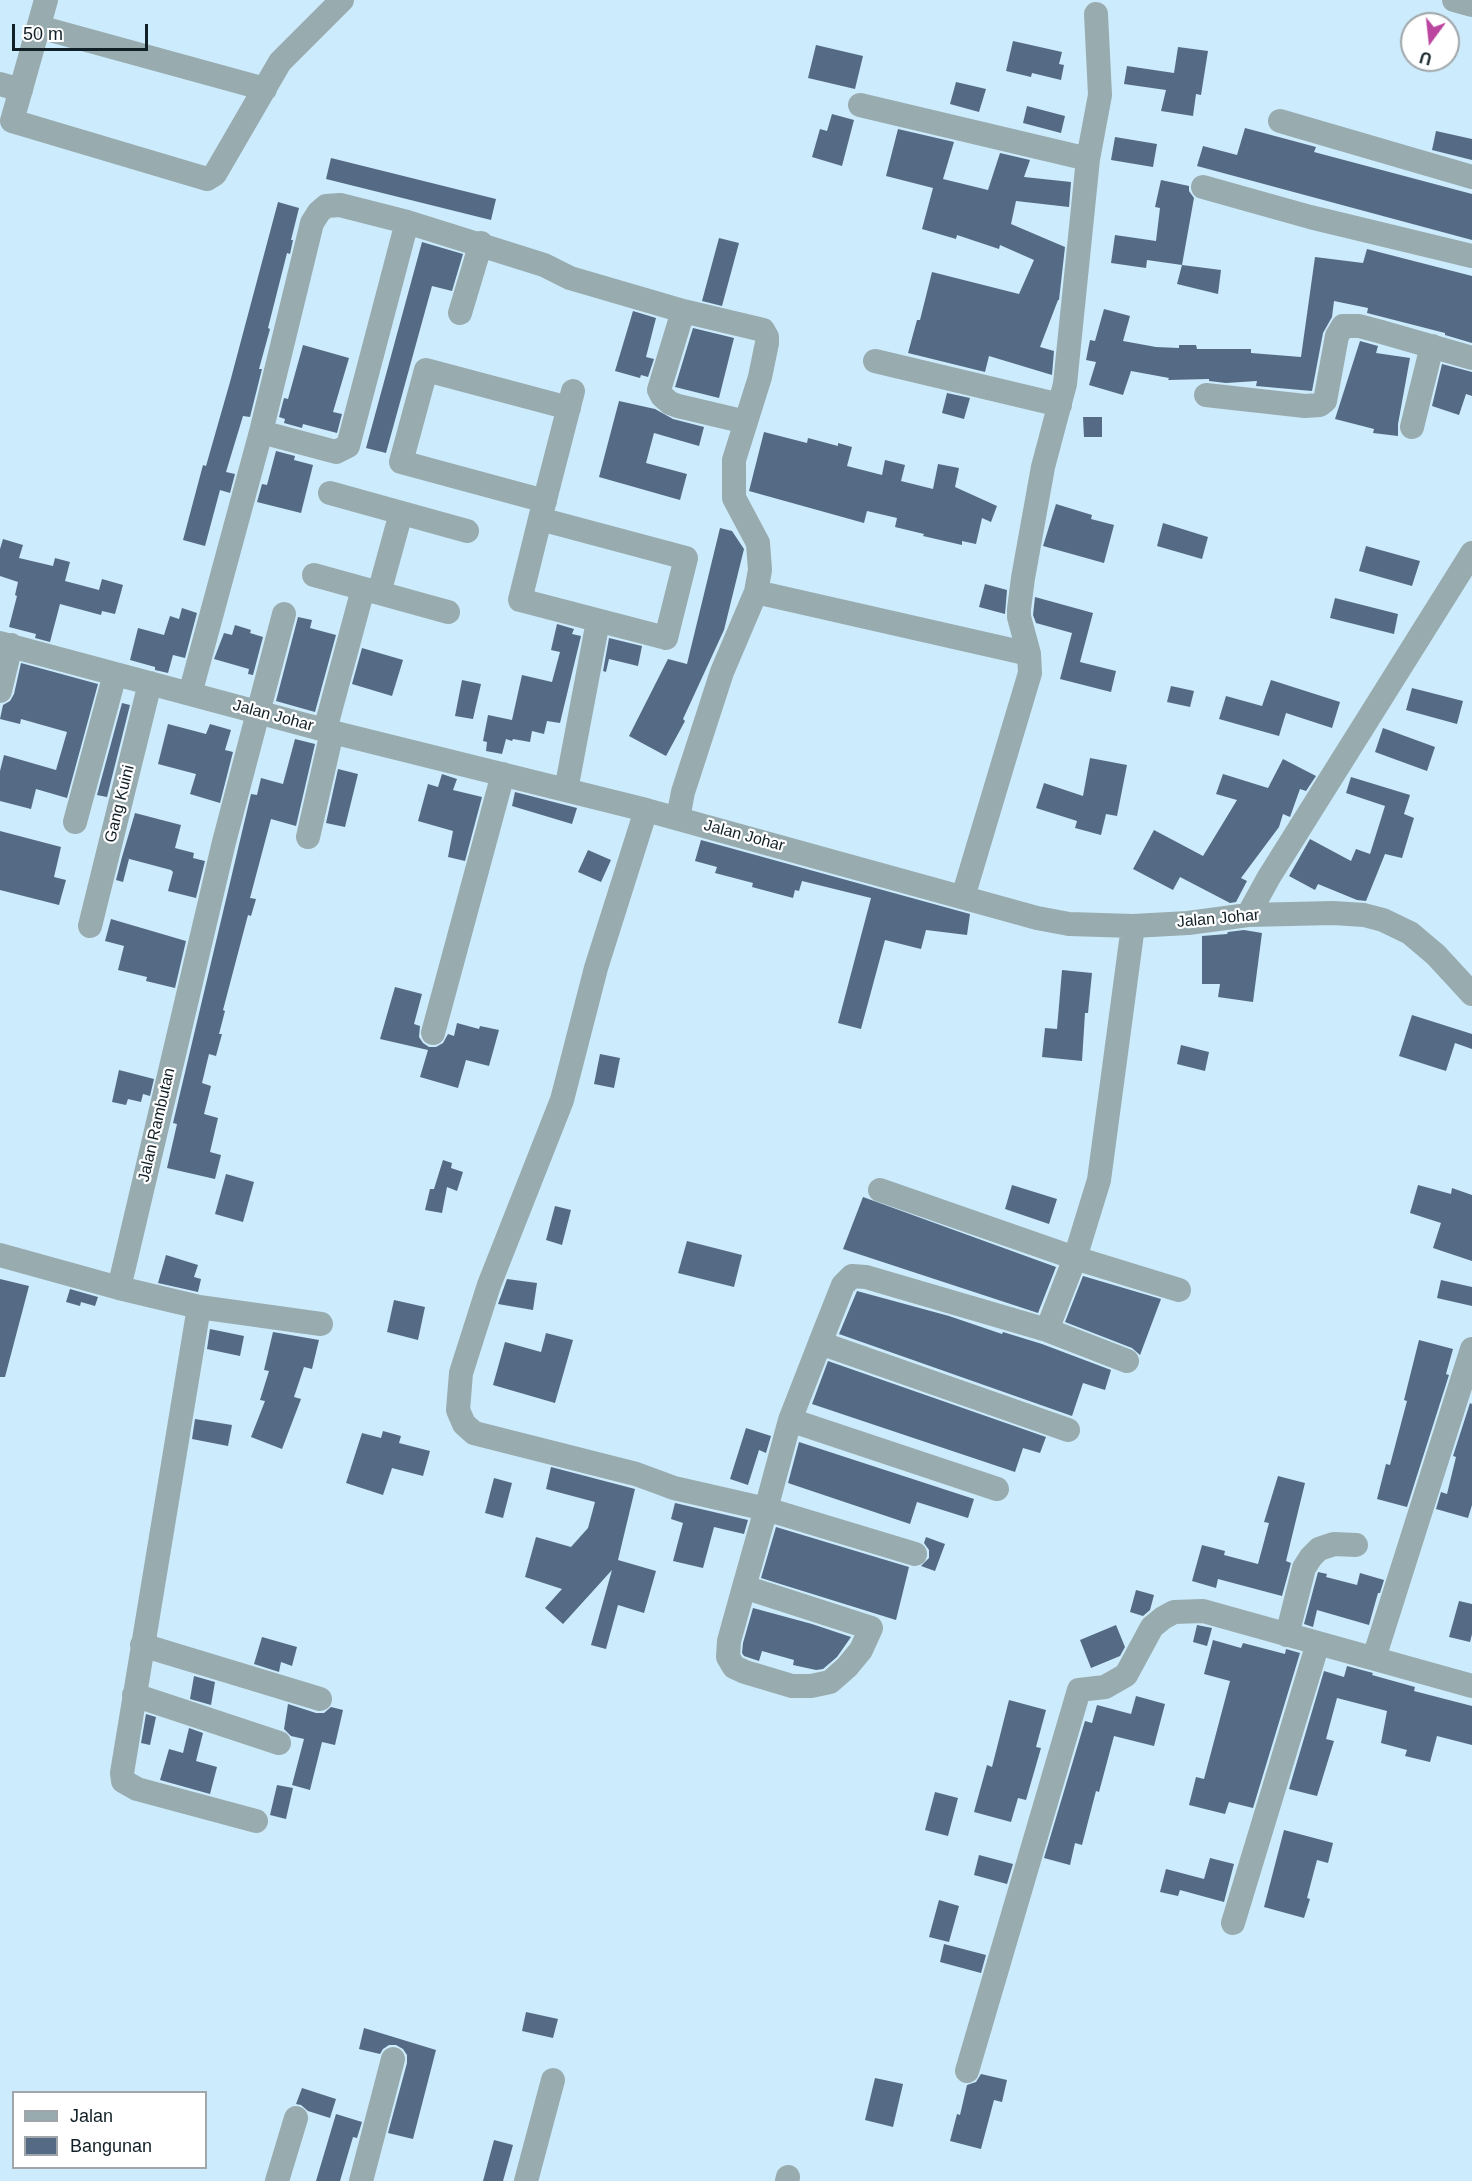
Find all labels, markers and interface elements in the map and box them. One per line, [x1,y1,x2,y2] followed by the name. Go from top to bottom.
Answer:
[15,12,152,50] scale bar
[1400,12,1460,72] north arrow
[23,24,63,44] text: 50 m
[1418,48,1434,68] text: U
[231,696,315,736] street label: Jalan Johar
[101,763,139,845] street label: Gang Kuini
[702,816,786,856] street label: Jalan Johar
[1176,906,1260,932] street label: Jalan Johar
[135,1066,179,1184] street label: Jalan Rambutan
[12,2091,207,2169] legend
[70,2106,113,2126] text: Jalan
[70,2136,152,2156] text: Bangunan

